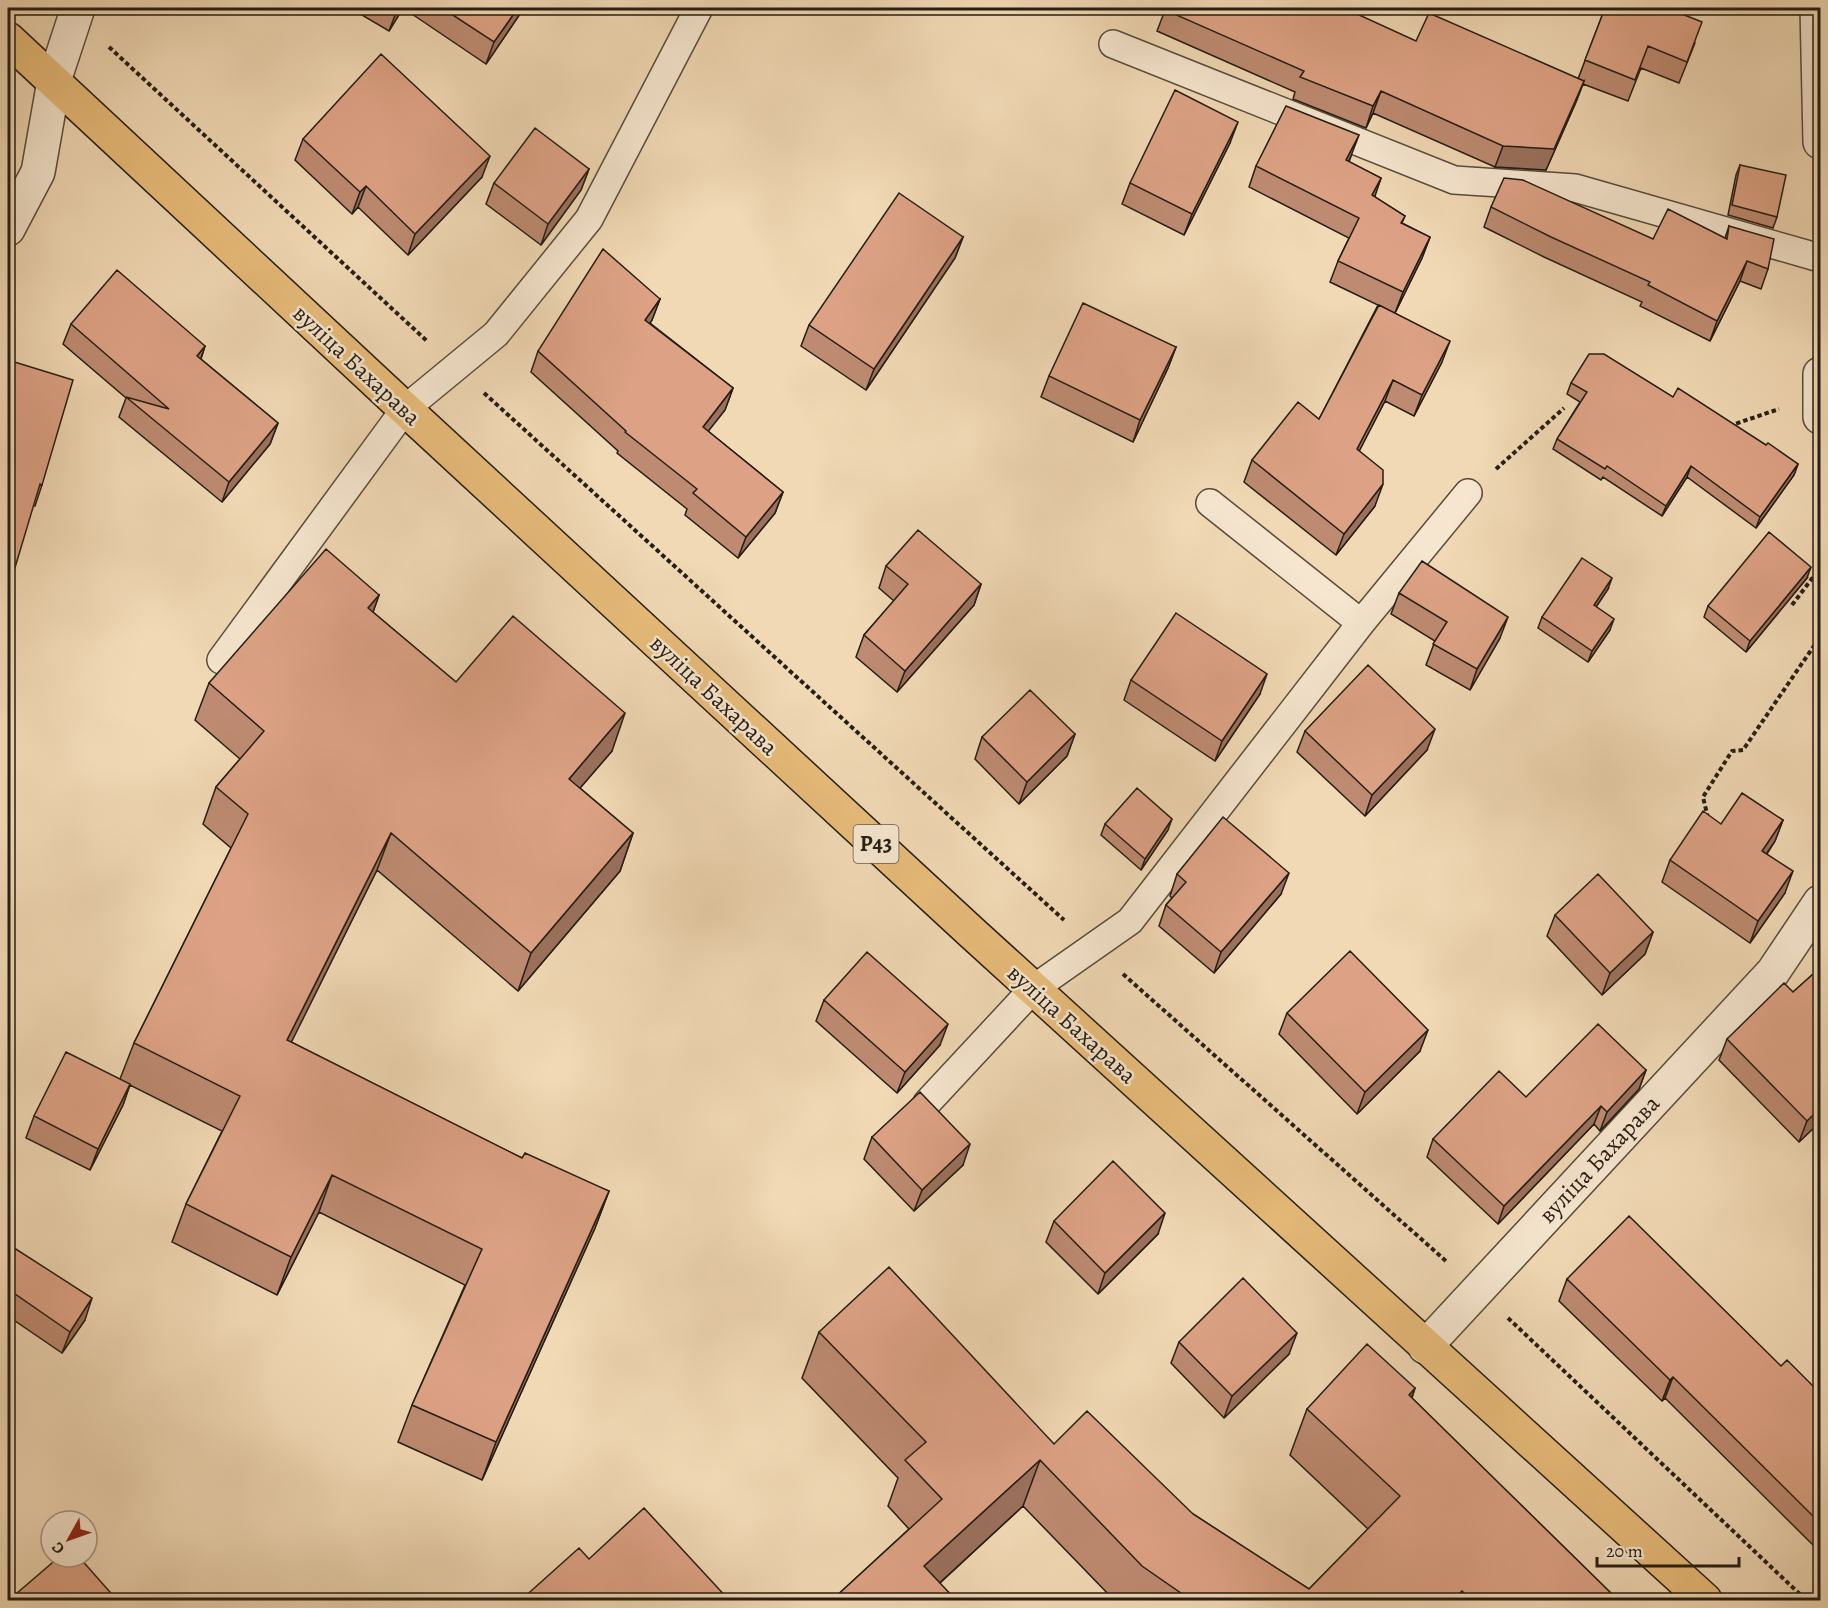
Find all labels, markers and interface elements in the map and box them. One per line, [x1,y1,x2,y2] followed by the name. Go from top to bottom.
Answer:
[286,297,428,433] street label: вуліца Бахарава
[643,627,785,763] street label: вуліца Бахарава
[854,825,898,863] road number: Р43
[1000,957,1144,1091] street label: вуліца Бахарава
[1531,1088,1667,1230] street label: вуліца Бахарава
[39,1509,99,1569] north arrow
[1597,1530,1740,1568] scale bar
[47,1537,70,1559] text: С
[1606,1539,1643,1563] text: 20 m

